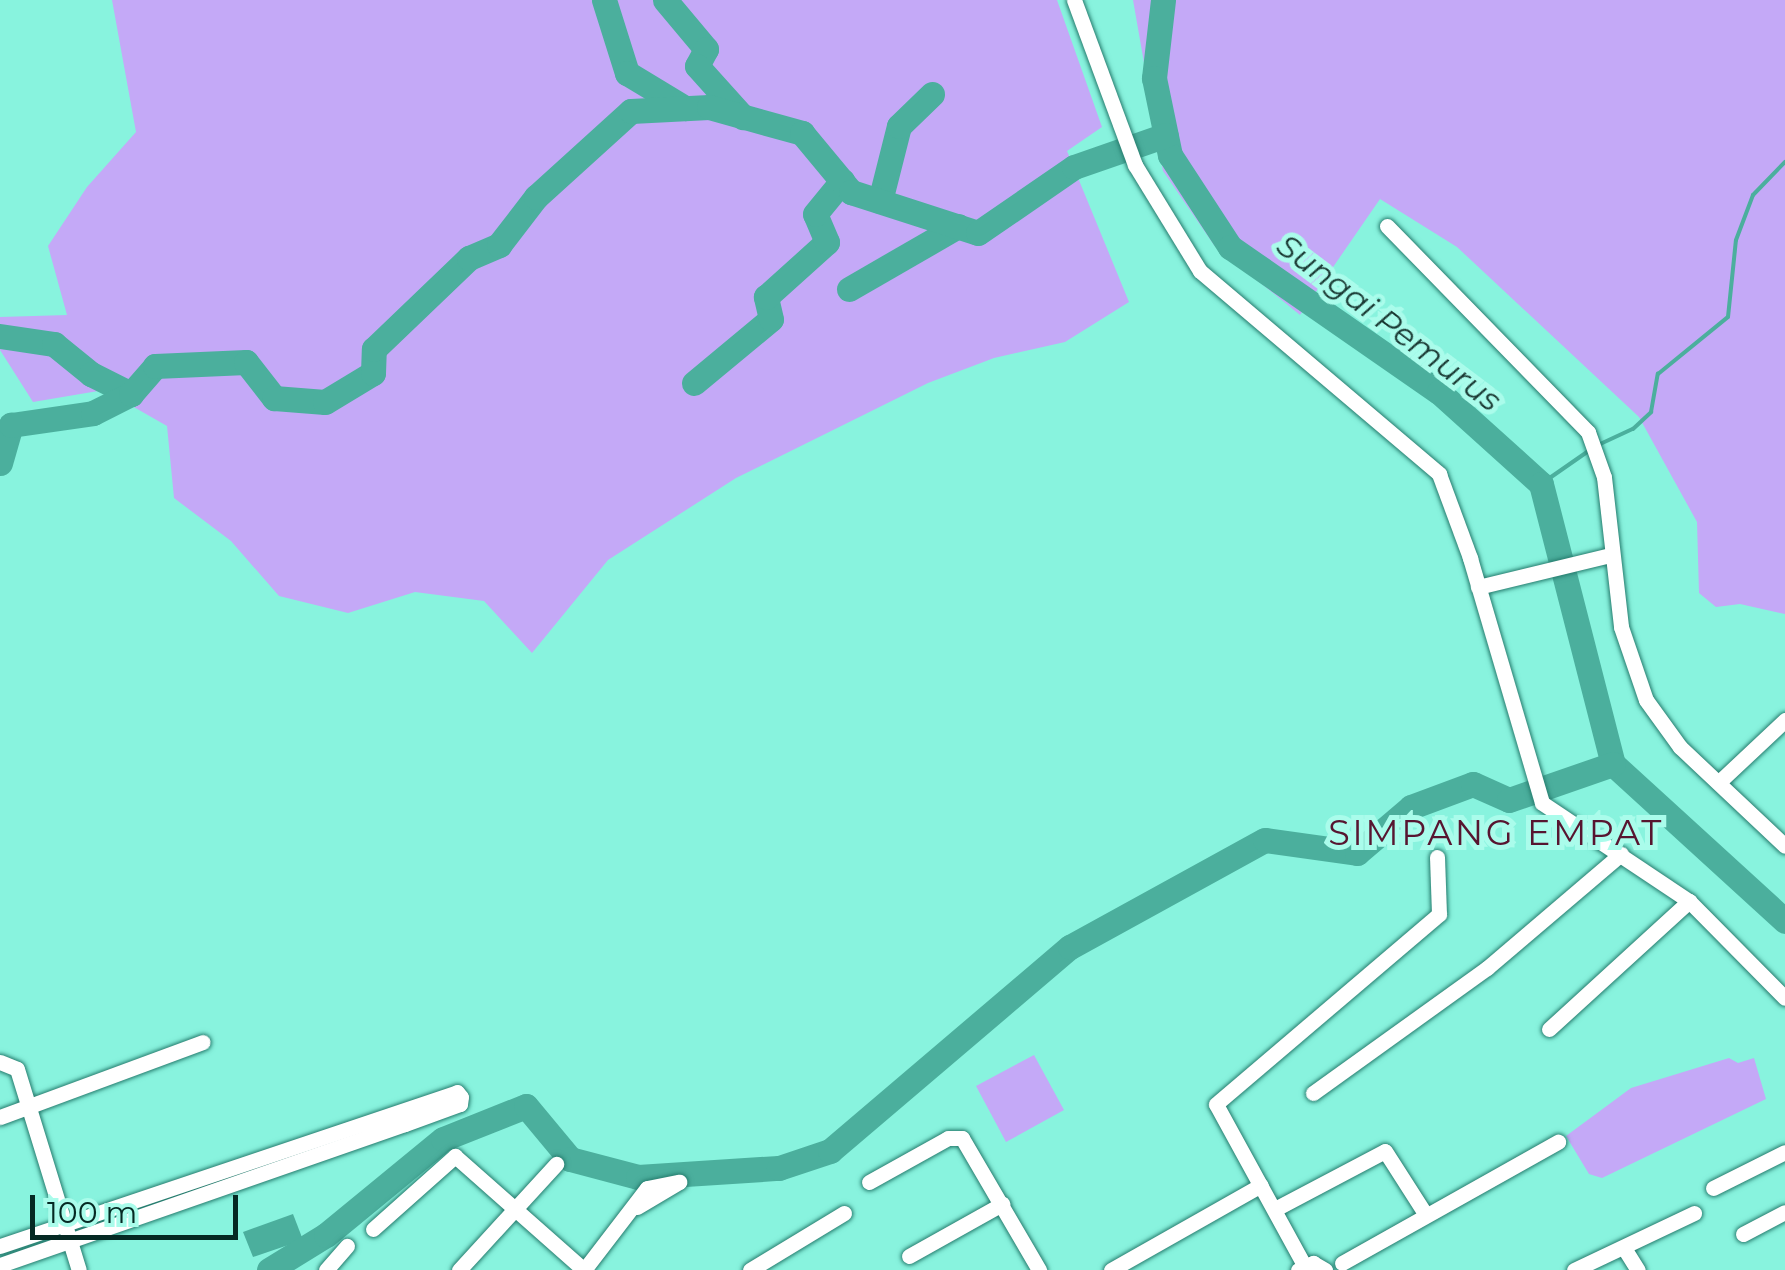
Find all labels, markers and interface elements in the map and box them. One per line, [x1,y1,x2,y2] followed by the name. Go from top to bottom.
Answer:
[1269,226,1509,420] water label: Sungai Pemurus
[1328,812,1664,854] district label: SIMPANG EMPAT
[35,1175,242,1237] scale bar
[47,1194,137,1231] text: 100 m

